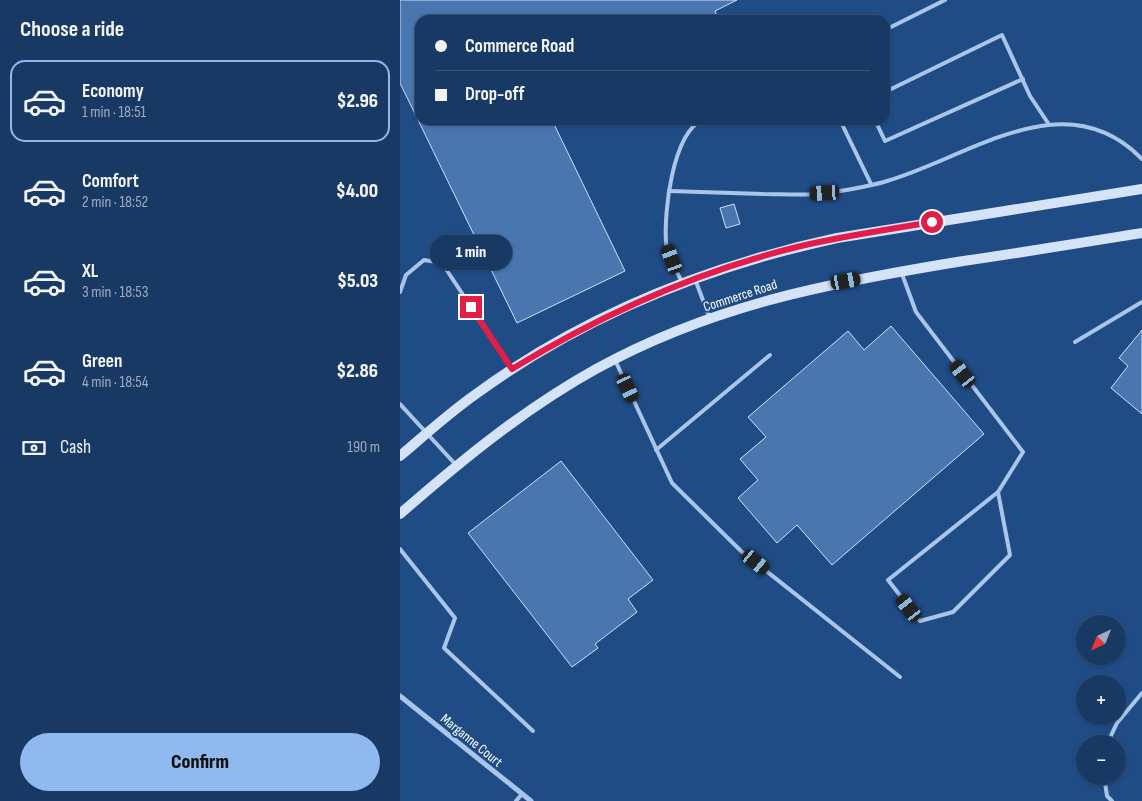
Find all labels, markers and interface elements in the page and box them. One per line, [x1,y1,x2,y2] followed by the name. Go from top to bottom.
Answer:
[20,16,124,43] text: Choose a ride
[465,35,574,58] text: Commerce Road
[22,79,67,124] icon: car
[82,80,144,103] text: Economy
[465,83,525,106] text: Drop-off
[337,90,378,113] text: $2.96
[82,103,146,122] text: 1 min · 18:51
[22,169,67,214] icon: car
[82,170,139,193] text: Comfort
[336,180,378,203] text: $4.00
[809,185,840,201] car
[82,193,148,212] text: 2 min · 18:52
[921,211,943,233] route start
[430,234,512,270] callout: 1 min
[659,242,684,276] car
[456,243,486,262] text: 1 min
[22,259,67,304] icon: car
[82,260,98,283] text: XL
[337,270,378,293] text: $5.03
[829,271,862,291] car
[701,276,779,315] street label: Commerce Road
[82,283,148,302] text: 3 min · 18:53
[460,296,482,318] route end
[22,349,67,394] icon: car
[82,350,122,373] text: Green
[947,358,978,390] car
[337,360,378,383] text: $2.86
[614,371,641,405] car
[82,373,148,392] text: 4 min · 18:54
[20,434,48,462] icon: cash
[60,436,91,459] text: Cash
[347,438,380,457] text: 190 m
[739,547,772,577] car
[893,592,924,624] car
[1076,615,1126,665] north arrow
[1076,615,1126,785] map controls
[1076,675,1126,725] button: +
[437,710,506,771] street label: Marganne Court
[20,733,380,791] button: Confirm
[1076,735,1126,785] button: −

